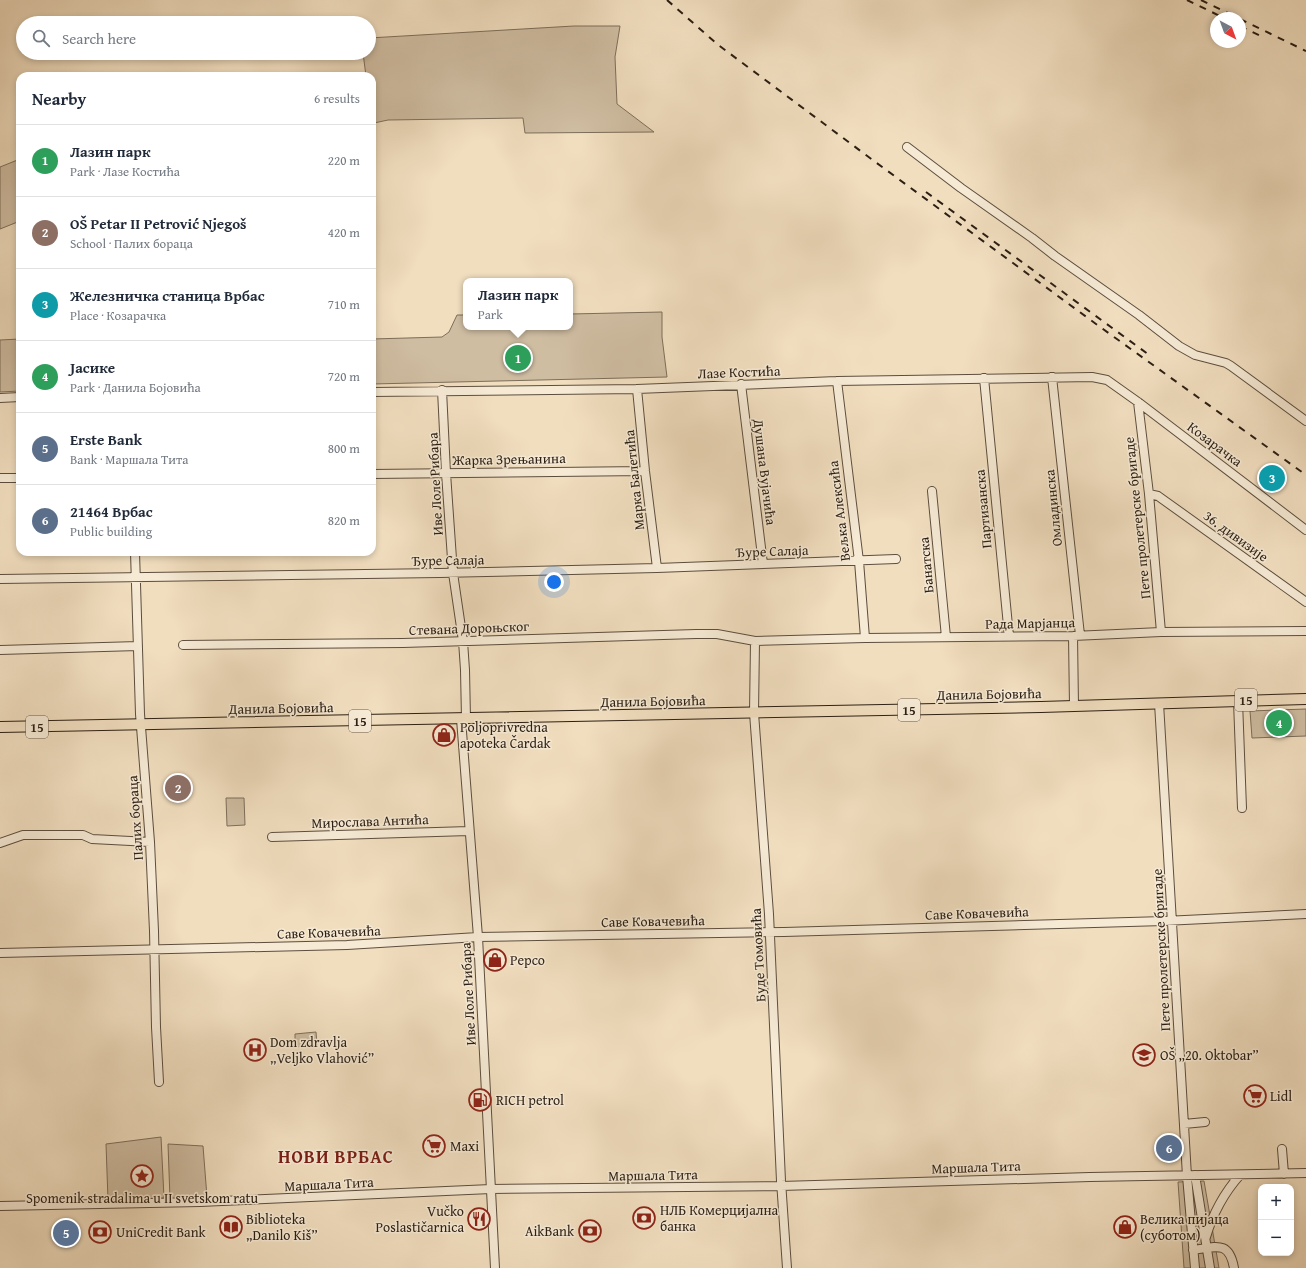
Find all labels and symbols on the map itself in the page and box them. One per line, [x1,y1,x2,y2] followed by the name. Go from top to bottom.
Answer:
[1210,12,1246,48] north arrow
[505,343,531,373] pin: 1
[697,361,781,383] street label: Лазе Костића
[748,417,781,527] street label: Душана Вујачића
[1183,417,1247,471] street label: Козарачка
[619,429,649,531] street label: Марка Балетића
[422,432,448,536] street label: Иве Лоле Рибара
[1119,436,1155,600] street label: Пете пролетерске бригаде
[451,448,566,470] street label: Жарка Зрењанина
[823,459,855,562] street label: Вељка Алексића
[1259,463,1285,493] pin: 3
[970,468,996,549] street label: Партизанска
[1039,468,1067,547] street label: Омладинска
[1199,506,1273,567] street label: 36. дивизије
[914,536,938,594] street label: Банатска
[735,540,809,562] street label: Ђуре Салаја
[411,549,485,571] street label: Ђуре Салаја
[544,572,564,592] your location
[985,612,1075,634] street label: Рада Марјанца
[409,616,530,640] street label: Стевана Дороњског
[935,683,1042,705] street label: Данила Бојовића
[1235,689,1257,711] road number: 15
[599,690,706,712] street label: Данила Бојовића
[227,697,334,719] street label: Данила Бојовића
[898,699,920,721] road number: 15
[1266,708,1292,738] pin: 4
[349,710,371,732] road number: 15
[26,716,48,738] road number: 15
[460,717,552,753] place label: Poljoprivredna apoteka Čardak
[431,722,457,748] shop icon: Poljoprivredna apoteka Čardak
[165,773,191,803] pin: 2
[122,775,148,861] street label: Палих бораца
[311,809,429,833] street label: Мирослава Антића
[1147,868,1175,1032] street label: Пете пролетерске бригаде
[925,901,1030,925] street label: Саве Ковачевића
[746,907,770,1003] street label: Буде Томовића
[601,910,705,932] street label: Саве Ковачевића
[277,920,382,944] street label: Саве Ковачевића
[455,942,481,1046] street label: Иве Лоле Рибара
[482,947,508,973] shop icon: Pepco
[510,950,545,970] place label: Pepco
[270,1032,374,1068] place label: Dom zdravlja „Veljko Vlahović”
[242,1037,268,1063] hospital icon: Dom zdravlja „Veljko Vlahović”
[1131,1042,1157,1068] school or university icon: OŠ „20. Oktobar”
[1160,1045,1259,1065] place label: OŠ „20. Oktobar”
[1242,1083,1268,1109] supermarket icon: Lidl
[1270,1086,1292,1106] place label: Lidl
[467,1087,493,1113] fuel station icon: RICH petrol
[496,1090,564,1110] place label: RICH petrol
[421,1133,447,1159] supermarket icon: Maxi
[1156,1133,1182,1163] pin: 6
[450,1136,479,1156] place label: Maxi
[278,1143,394,1170] district label: НОВИ ВРБАС
[931,1155,1021,1179] street label: Маршала Тита
[129,1163,155,1189] place icon: Spomenik stradalima u II svetskom ratu
[608,1164,698,1186] street label: Маршала Тита
[284,1172,375,1196] street label: Маршала Тита
[26,1188,259,1208] place label: Spomenik stradalima u II svetskom ratu
[660,1200,779,1236] place label: НЛБ Комерцијална банка
[376,1201,464,1237] place label: Vučko Poslastičarnica
[631,1205,657,1231] bank icon: НЛБ Комерцијална банка
[466,1206,492,1232] restaurant icon: Vučko Poslastičarnica
[246,1209,318,1245] place label: Biblioteka „Danilo Kiš”
[1140,1209,1229,1245] place label: Велика пијаца (суботом)
[218,1214,244,1240] library icon: Biblioteka „Danilo Kiš”
[1112,1214,1138,1240] shop icon: Велика пијаца (суботом)
[53,1218,79,1248] pin: 5
[577,1218,603,1244] bank icon: AikBank
[87,1219,113,1245] bank icon: UniCredit Bank
[525,1221,575,1241] place label: AikBank
[116,1222,207,1242] place label: UniCredit Bank

